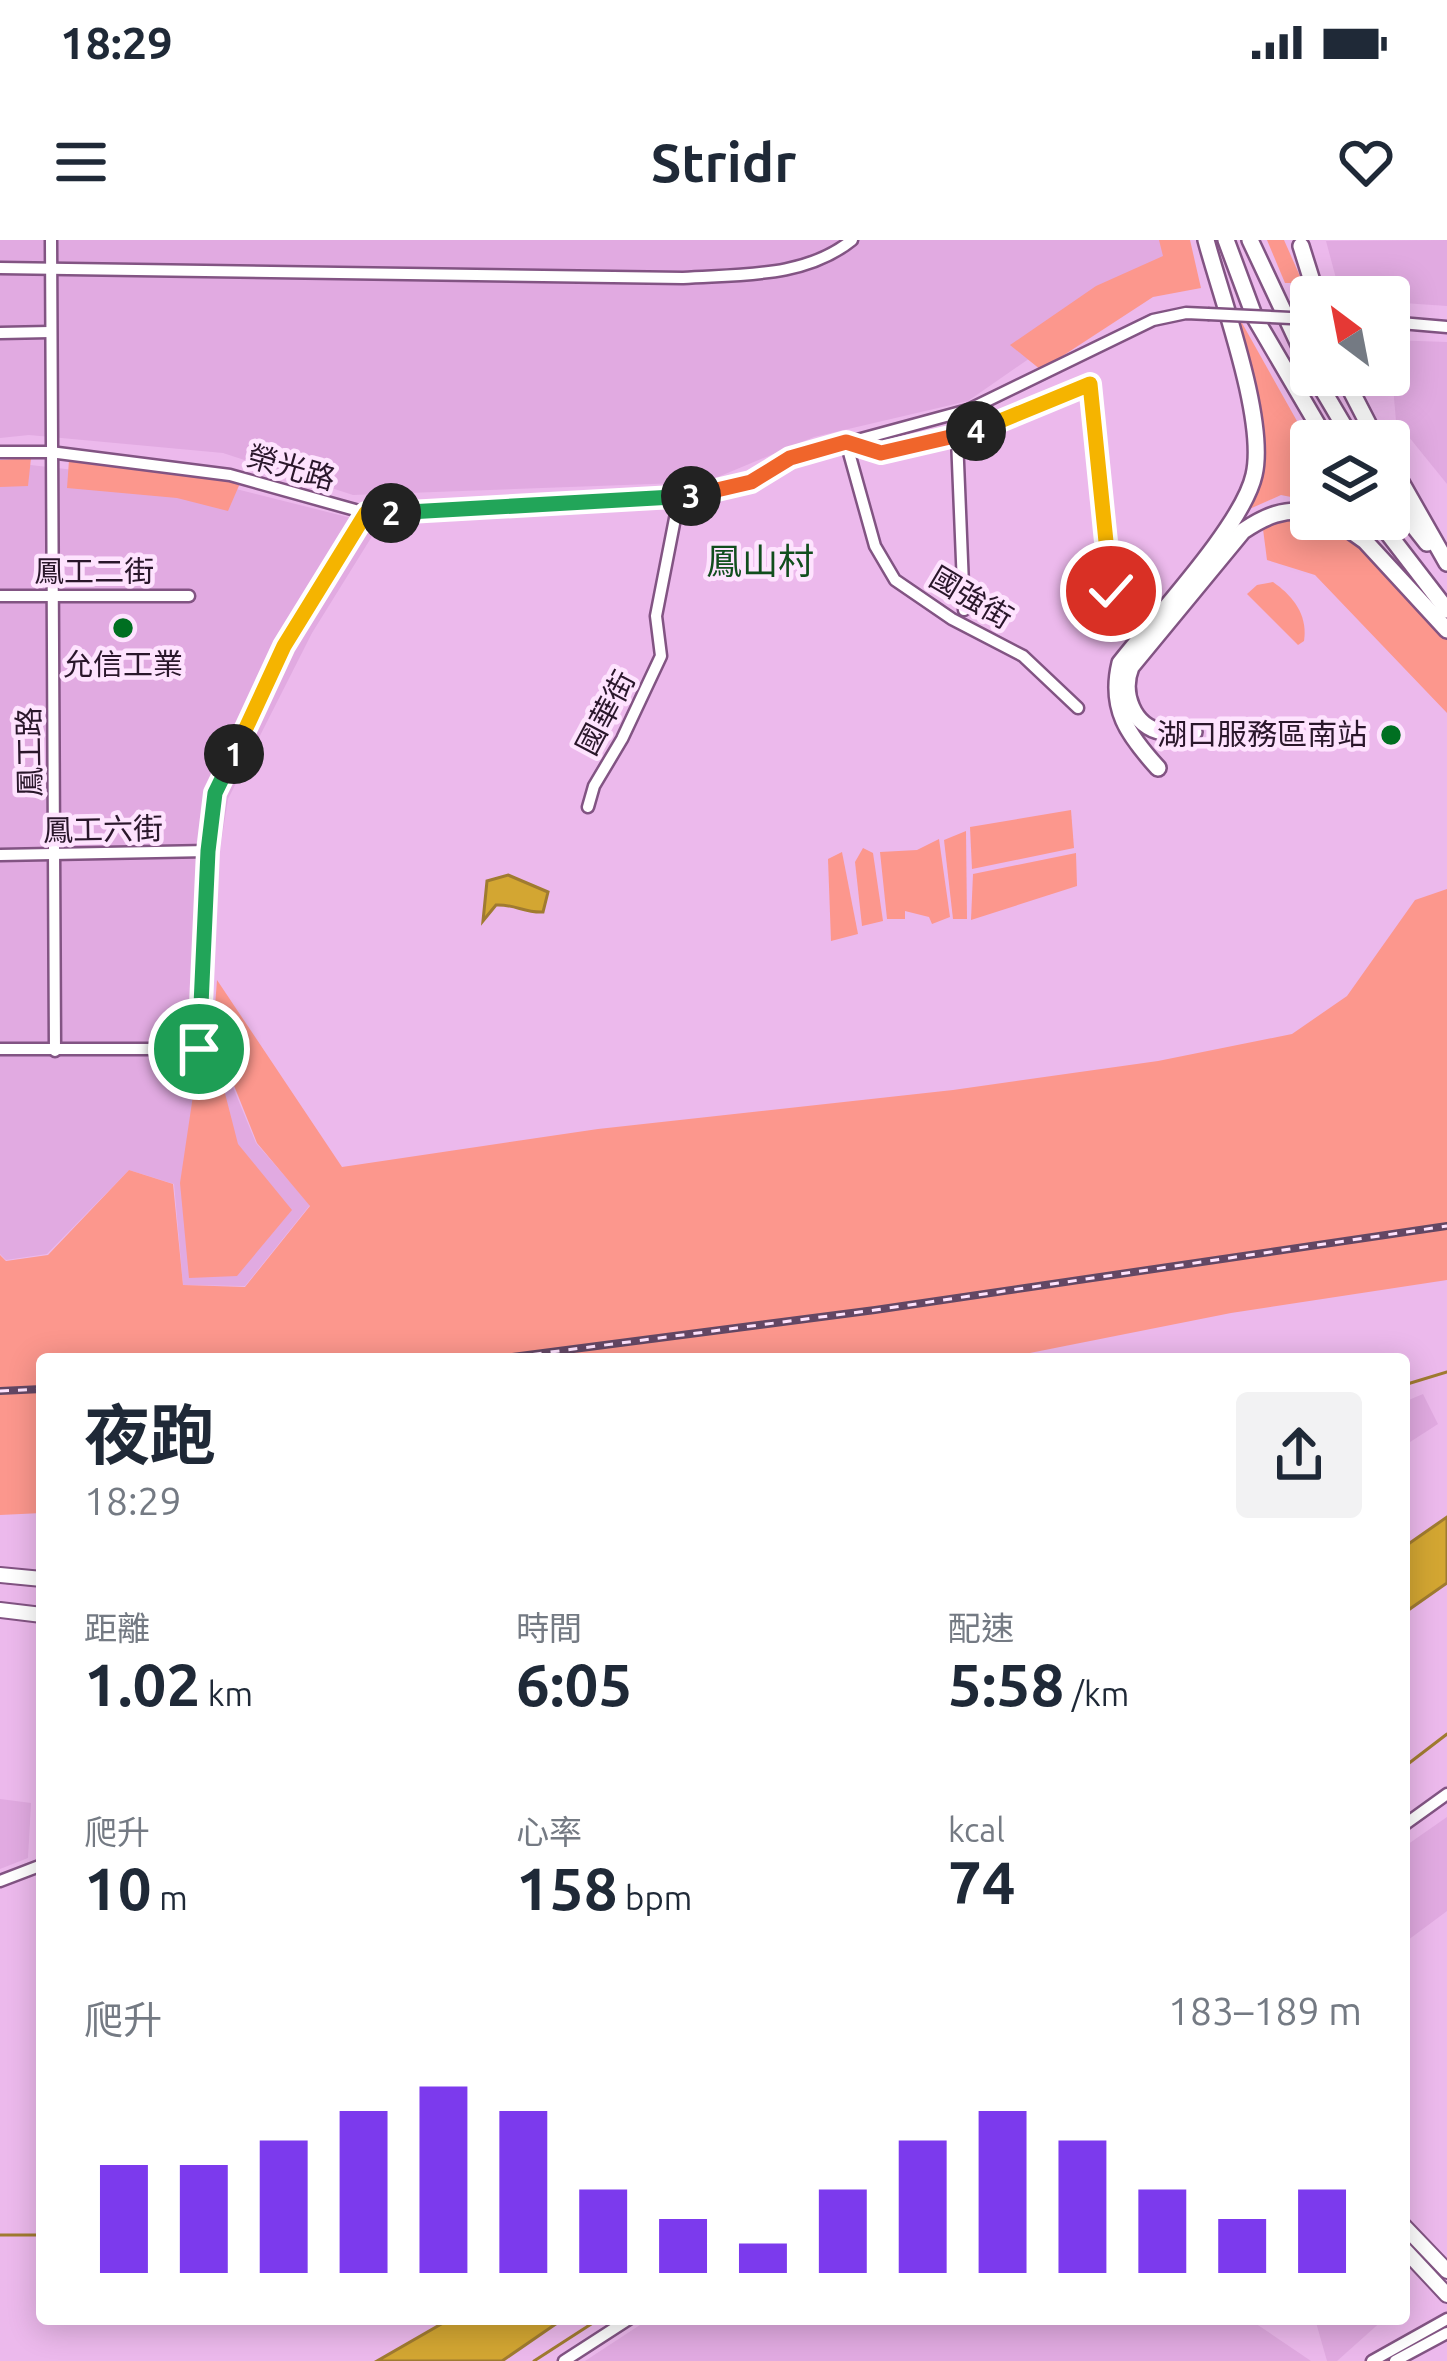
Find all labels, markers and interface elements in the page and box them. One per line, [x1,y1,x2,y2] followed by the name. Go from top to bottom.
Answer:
[60,17,173,68] text: 18:29
[48,129,114,195] icon: menu
[1333,129,1399,195] icon: heart
[651,132,796,192] text: Stridr
[1290,276,1410,396] north arrow
[1290,276,1410,540] map controls
[946,401,1006,461] pin: 4
[967,412,985,449] text: 4
[1290,420,1410,540] button: layers
[243,438,339,496] street label: 榮光路
[661,466,721,526] pin: 3
[682,477,700,514] text: 3
[361,483,421,543] pin: 2
[382,494,400,531] text: 2
[706,540,814,581] district label: 鳳山村
[1060,540,1162,642] pin
[34,554,154,588] street label: 鳳工二街
[1078,558,1144,624] icon: check
[924,559,1019,635] street label: 國強街
[110,615,136,641] marker: 允信工業
[63,647,183,681] place label: 允信工業
[569,665,641,760] street label: 國華街
[11,707,47,797] street label: 鳳工路
[1157,717,1367,751] place label: 湖口服務區南站
[1378,722,1404,748] marker: 湖口服務區南站
[204,724,264,784] pin: 1
[225,735,243,772] text: 1
[43,811,163,847] street label: 鳳工六街
[148,998,250,1100] pin
[166,1016,232,1082] icon: arrive
[1236,1392,1362,1518] button: share
[84,1397,216,1471] text: 夜跑
[84,1479,182,1522] text: 18:29
[84,1609,150,1646] text: 距離
[516,1609,582,1646] text: 時間
[948,1609,1014,1646] text: 配速
[84,1650,200,1717] text: 1.02
[516,1650,632,1717] text: 6:05
[948,1650,1064,1717] text: 5:58
[200,1675,253,1712] text: km
[1064,1675,1129,1712] text: /km
[948,1811,1005,1848] text: kcal
[84,1813,150,1850] text: 爬升
[516,1813,582,1850] text: 心率
[948,1848,1016,1915] text: 74
[84,1854,152,1921] text: 10
[516,1854,618,1921] text: 158
[152,1879,188,1916] text: m
[618,1879,692,1916] text: bpm
[1168,1989,1362,2032] text: 183–189 m
[84,1998,162,2041] text: 爬升

